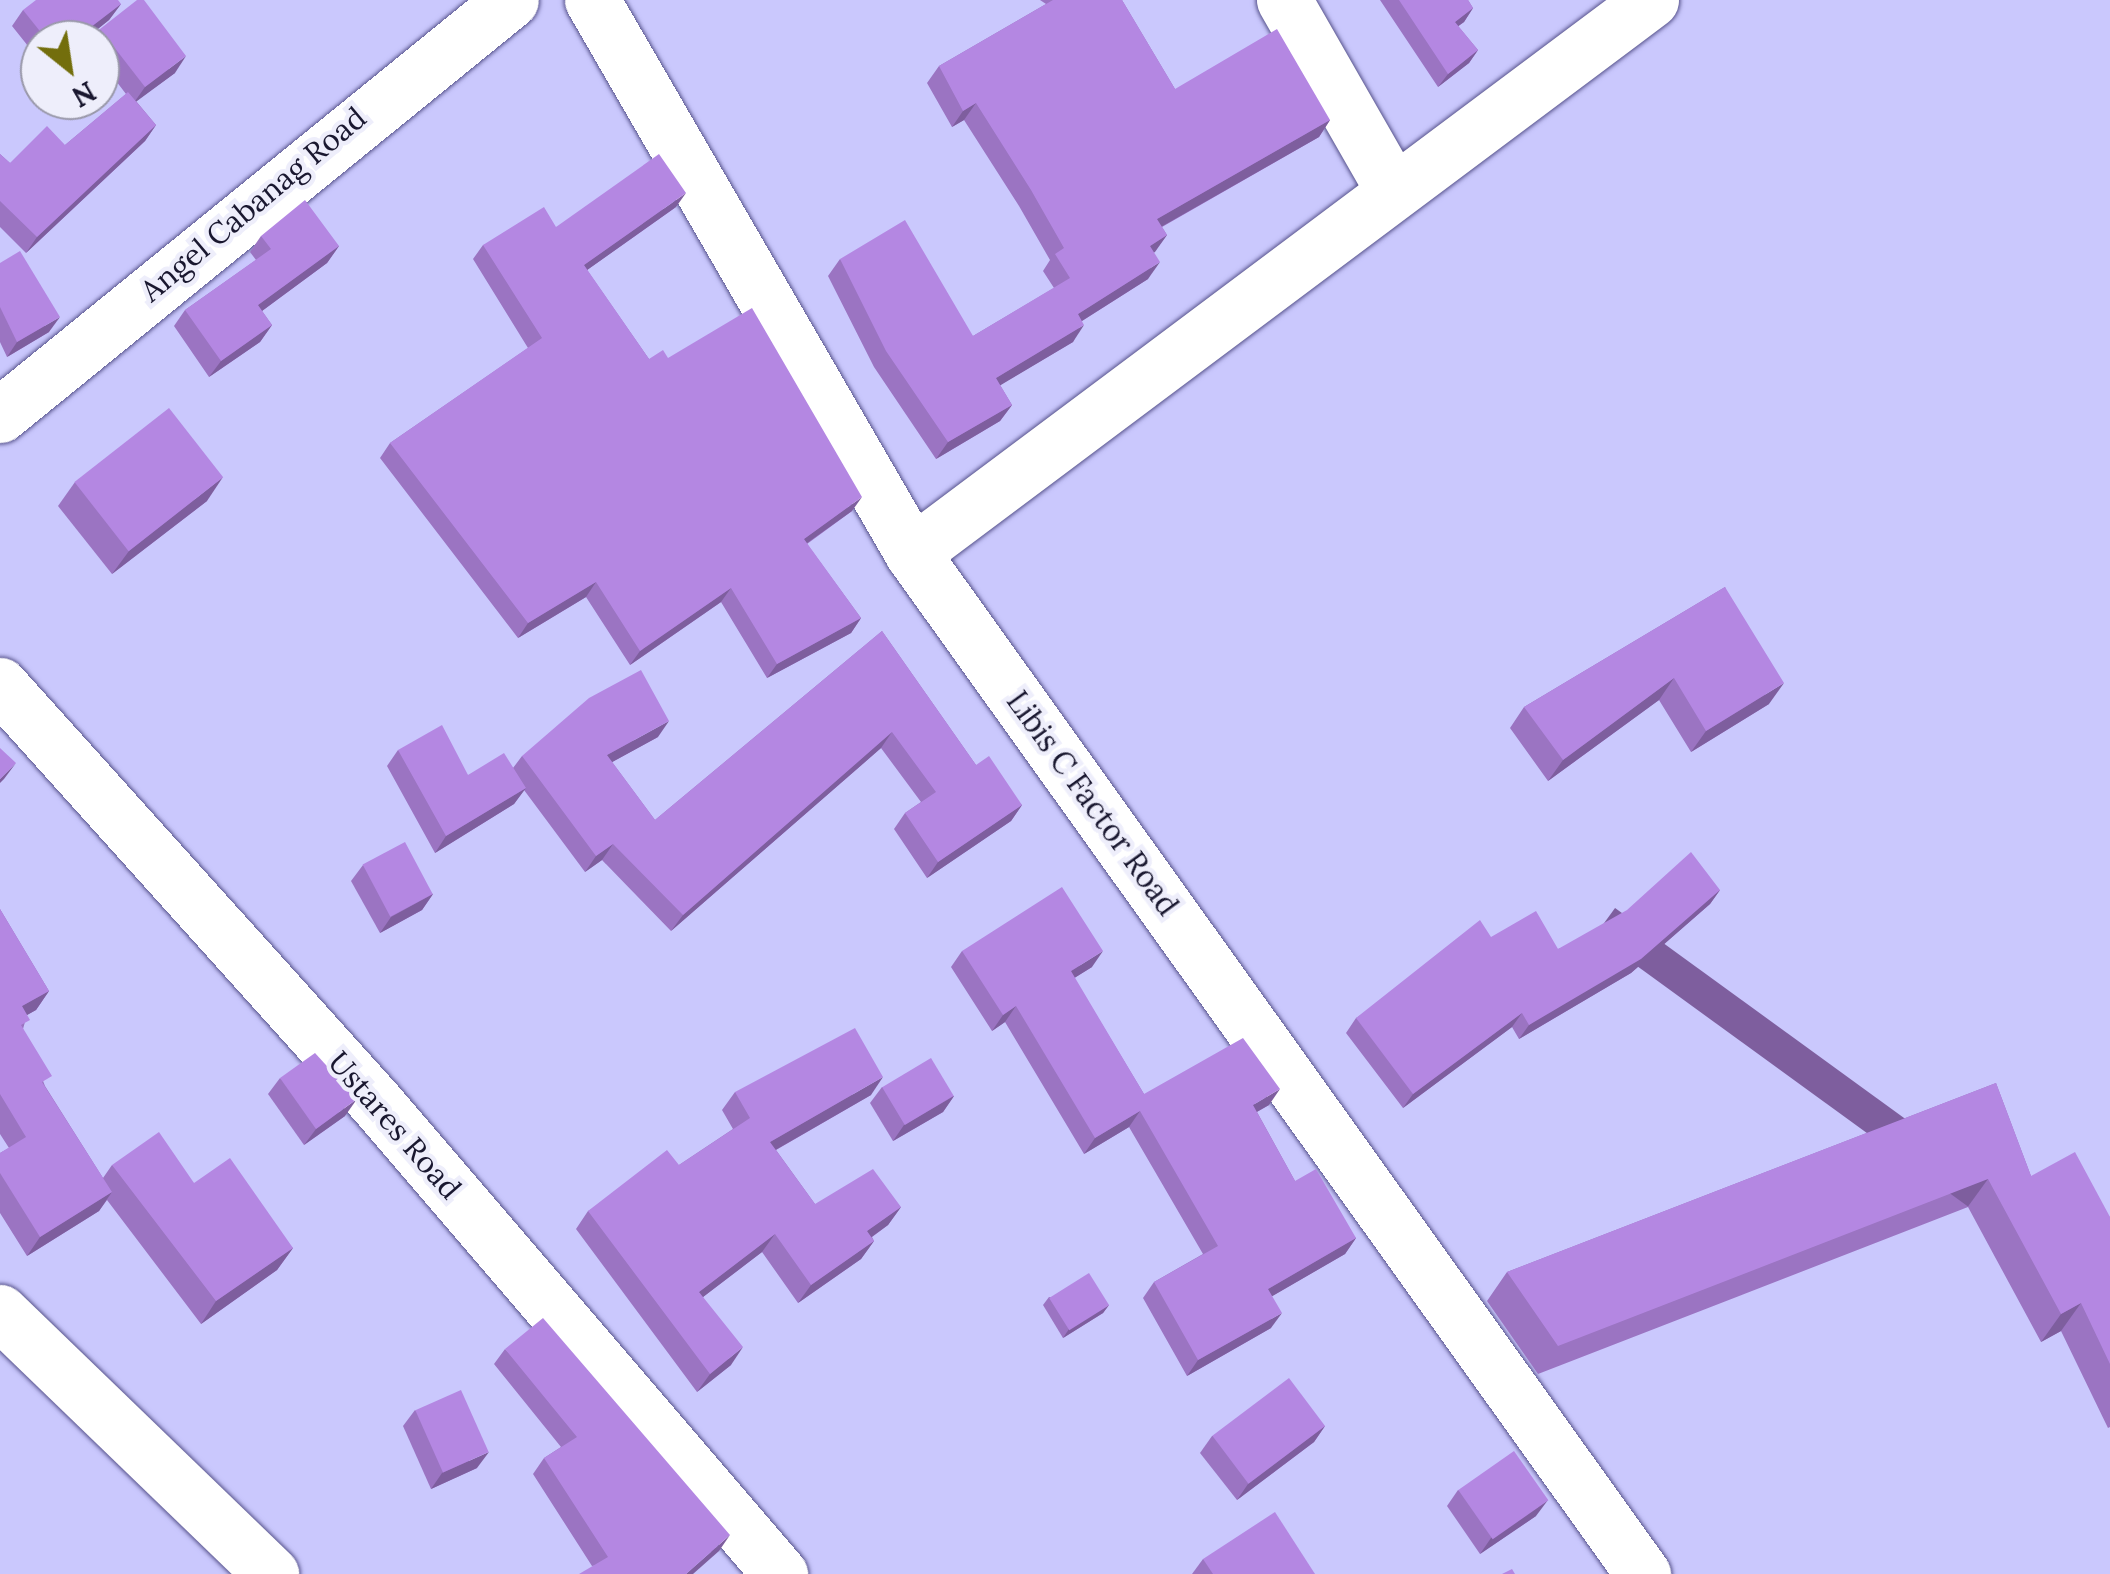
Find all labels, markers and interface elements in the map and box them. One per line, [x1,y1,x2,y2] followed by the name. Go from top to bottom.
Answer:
[20,20,120,120] north arrow
[66,73,102,115] text: N
[133,99,373,309] street label: Angel Cabanag Road
[1000,684,1186,922] street label: Libis C Factor Road
[321,1044,469,1206] street label: Ustares Road

